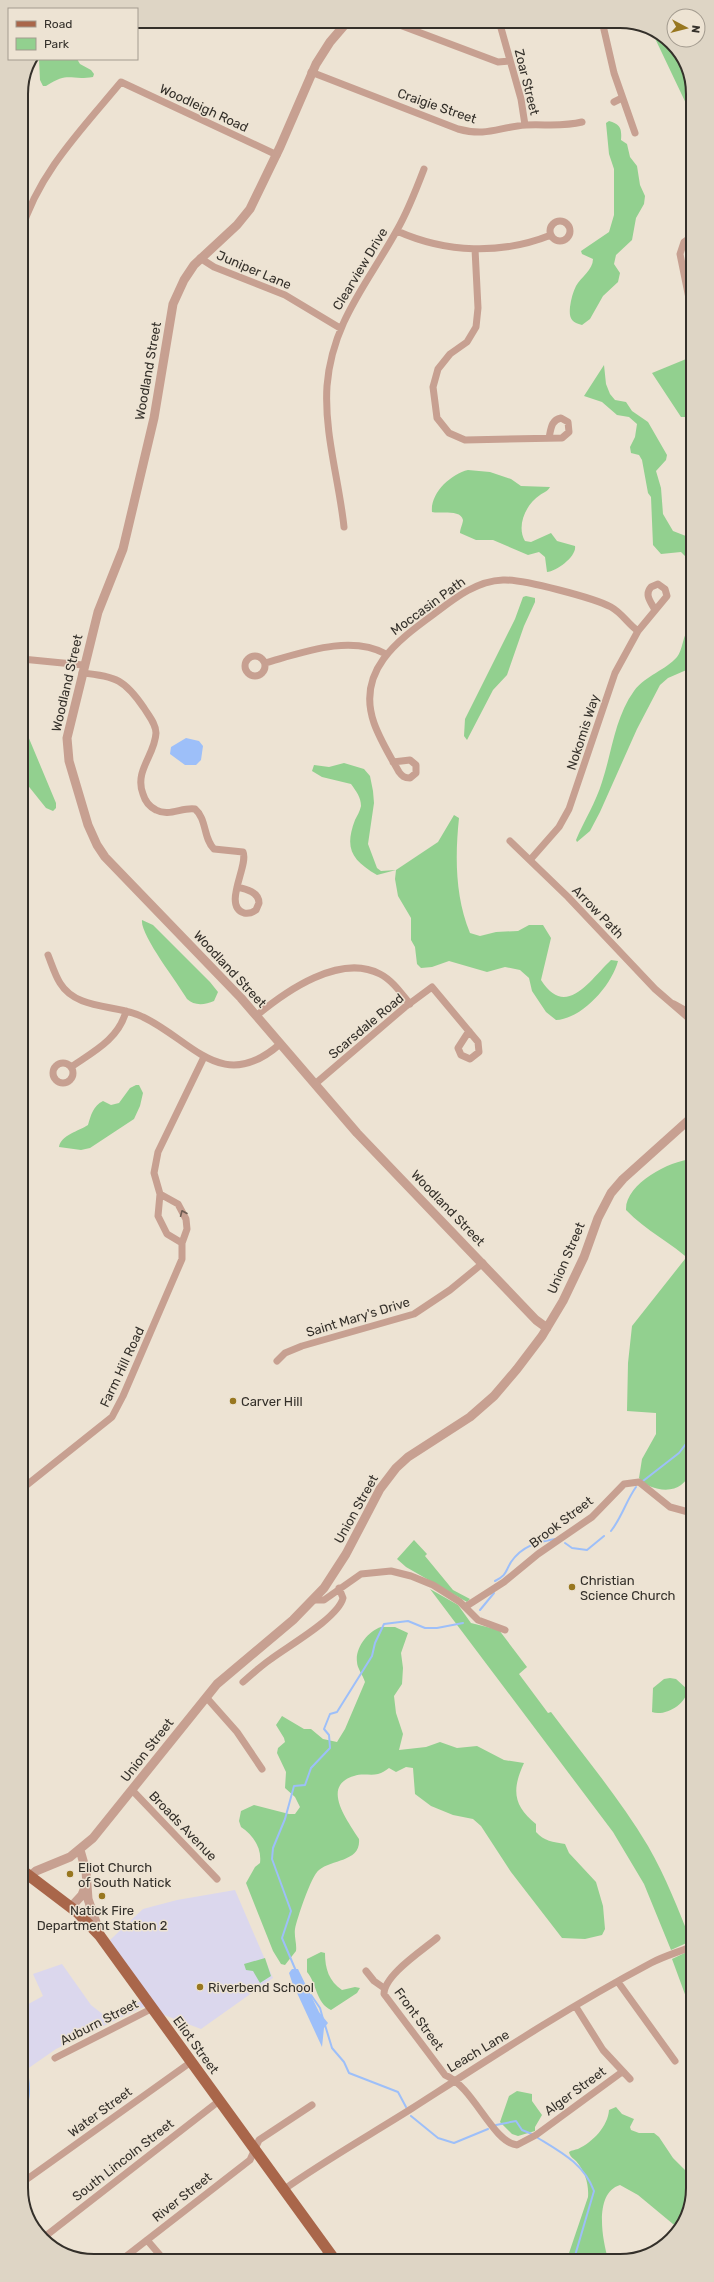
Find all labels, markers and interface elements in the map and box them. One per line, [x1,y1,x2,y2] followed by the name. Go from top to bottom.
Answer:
[8,8,138,60] legend
[666,8,706,48] north arrow
[44,17,72,31] text: Road
[688,24,702,34] text: N
[44,37,70,51] text: Park
[512,47,542,117] street label: Zoar Street
[157,81,251,136] street label: Woodleigh Road
[395,85,479,128] street label: Craigie Street
[330,225,390,313] street label: Clearview Drive
[214,248,294,292] street label: Juniper Lane
[132,321,164,421] street label: Woodland Street
[388,574,468,638] street label: Moccasin Path
[48,633,86,733] street label: Woodland Street
[564,692,602,772] street label: Nokomis Way
[569,883,627,941] street label: Arrow Path
[191,927,269,1011] street label: Woodland Street
[325,990,407,1062] street label: Scarsdale Road
[408,1167,488,1249] street label: Woodland Street
[180,1209,188,1217] one-way arrow
[544,1220,588,1296] street label: Union Street
[304,1294,412,1340] street label: Saint Mary's Drive
[97,1324,147,1410] street label: Farm Hill Road
[241,1394,303,1409] place label: Carver Hill
[228,1396,238,1406] marker: Carver Hill
[331,1472,381,1546] street label: Union Street
[526,1493,596,1551] street label: Brook Street
[580,1573,676,1603] place label: Christian Science Church
[567,1582,577,1592] marker: Christian Science Church
[118,1715,176,1785] street label: Union Street
[146,1788,220,1864] street label: Broads Avenue
[78,1860,171,1890] place label: Eliot Church of South Natick
[65,1869,75,1879] marker: Eliot Church of South Natick
[97,1891,107,1901] marker: Natick Fire Department Station 2
[37,1903,167,1933] place label: Natick Fire Department Station 2
[208,1980,314,1995] place label: Riverbend School
[195,1982,205,1992] marker: Riverbend School
[391,1985,447,2053] street label: Front Street
[57,1996,141,2048] street label: Auburn Street
[170,2013,222,2077] street label: Eliot Street
[444,2027,512,2075] street label: Leach Lane
[541,2064,609,2119] street label: Alger Street
[65,2084,135,2140] street label: Water Street
[69,2116,177,2204] street label: South Lincoln Street
[149,2169,215,2225] street label: River Street

